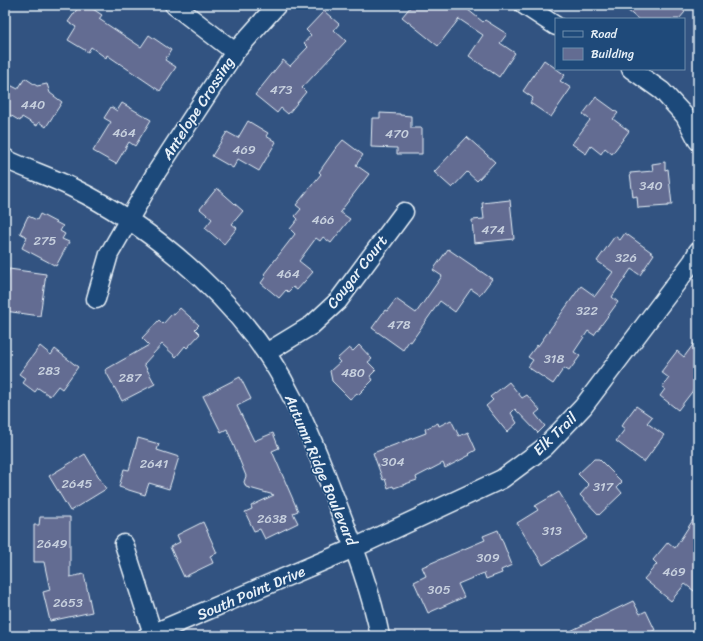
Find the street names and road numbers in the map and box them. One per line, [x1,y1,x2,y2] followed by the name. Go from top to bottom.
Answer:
[154,51,241,166] street label: Antelope Crossing
[320,229,395,315] street label: Cougar Court
[277,389,365,551] street label: Autumn Ridge Boulevard
[527,405,584,462] street label: Elk Trail
[193,558,309,628] street label: South Point Drive

